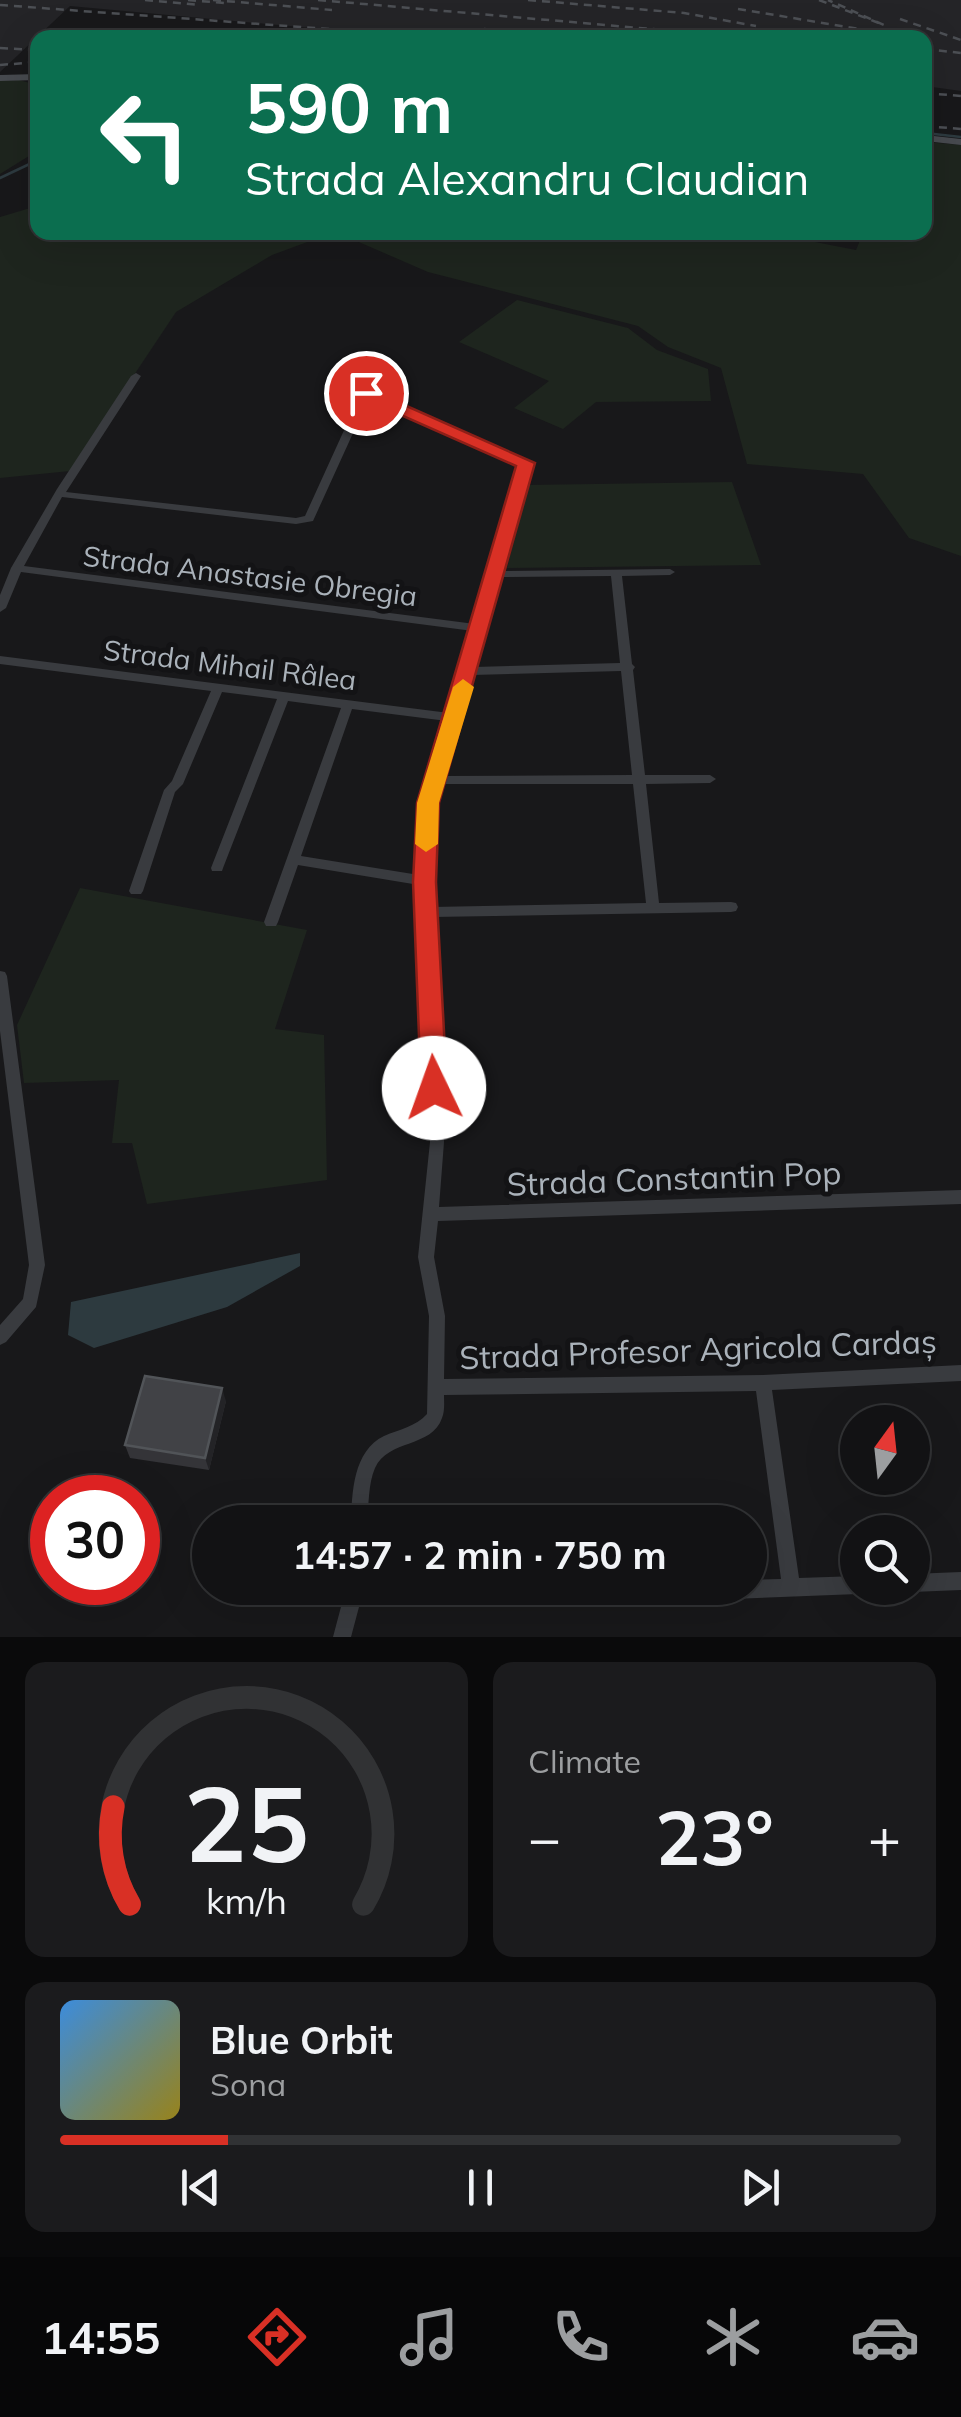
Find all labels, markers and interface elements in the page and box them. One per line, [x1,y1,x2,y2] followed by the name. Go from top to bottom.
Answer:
[245,63,453,151] text: 590 m
[80,70,210,200] icon: left
[245,150,809,206] text: Strada Alexandru Claudian
[324,351,409,436] pin
[339,366,394,421] icon: arrive
[81,538,419,613] street label: Strada Anastasie Obregia
[102,632,358,697] street label: Strada Mihail Râlea
[382,1036,486,1140] position arrow
[506,1152,842,1204] street label: Strada Constantin Pop
[459,1321,937,1377] street label: Strada Profesor Agricola Cardaș
[840,1405,930,1495] north arrow
[840,1405,930,1605] map controls
[30,1475,160,1605] speed limit sign: 30
[840,1515,930,1605] button: search
[292,1531,667,1579] text: 14:57 · 2 min · 750 m
[528,1741,641,1781] text: Climate
[184,1757,309,1888] text: 25
[655,1790,774,1884] text: 23°
[528,1803,561,1872] text: −
[868,1803,901,1872] text: +
[206,1878,287,1923] text: km/h
[210,2016,393,2064] text: Blue Orbit
[210,2064,286,2104] text: Sona
[173,2160,228,2215] icon: previous
[453,2160,508,2215] icon: pause
[733,2160,788,2215] icon: next
[242,2302,312,2372] icon: directions
[394,2302,464,2372] icon: music
[546,2302,616,2372] icon: phone
[698,2302,768,2372] icon: climate
[850,2302,920,2372] icon: car
[41,2309,160,2365] text: 14:55

